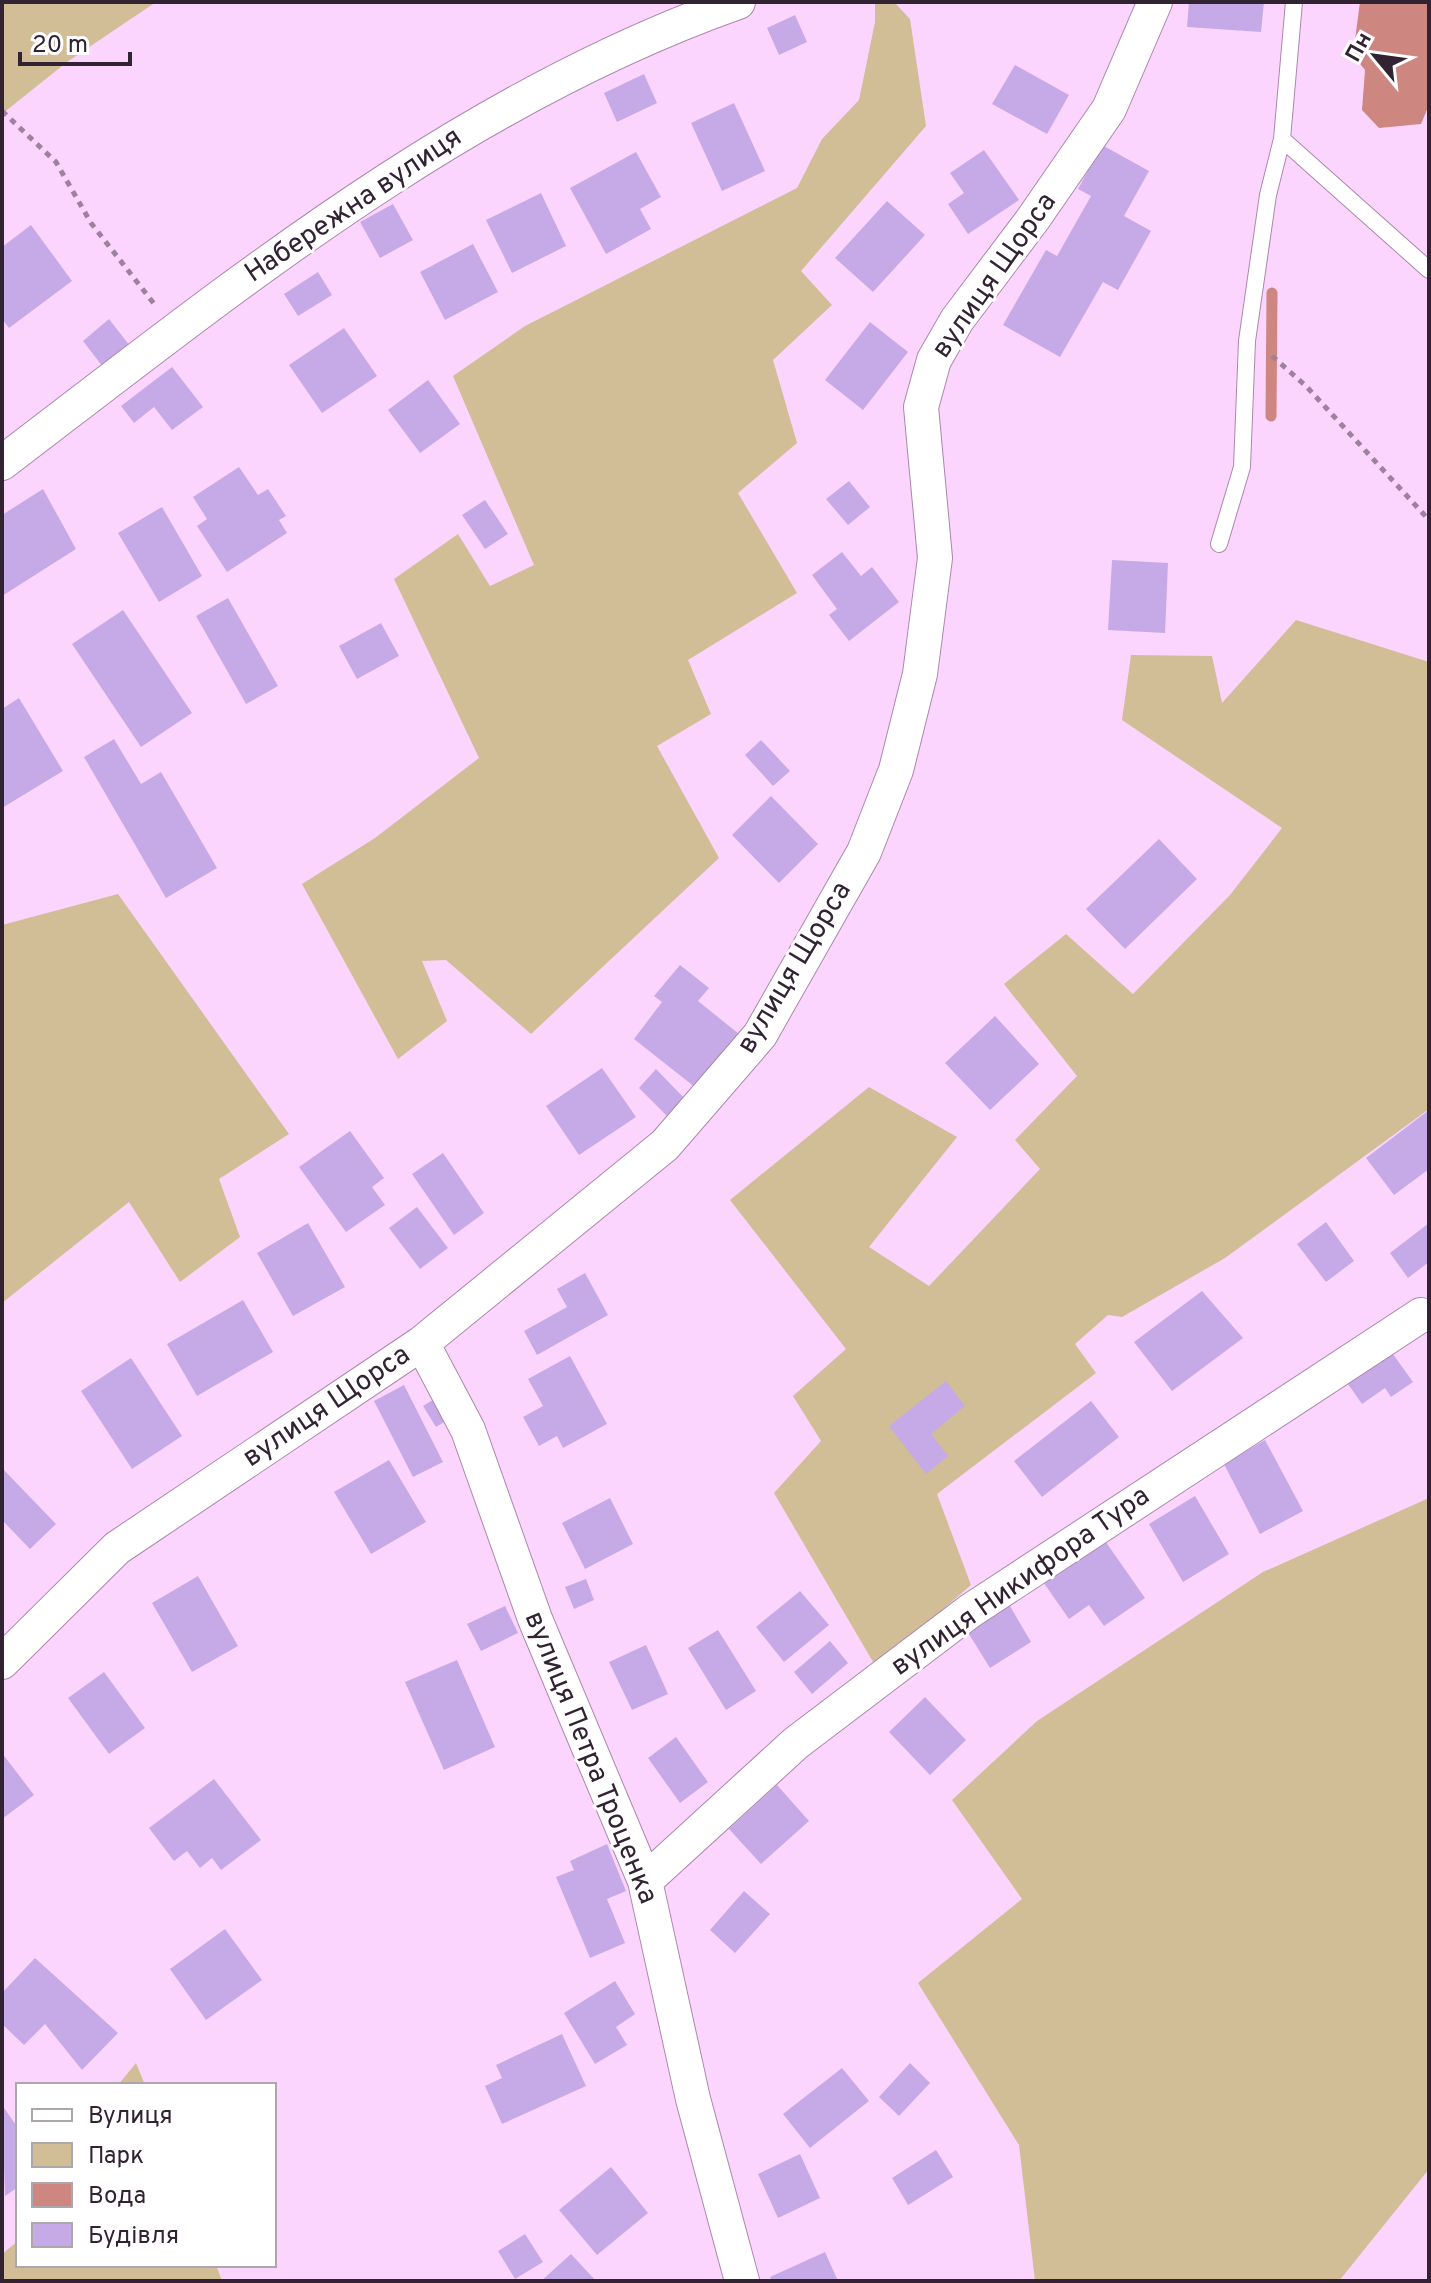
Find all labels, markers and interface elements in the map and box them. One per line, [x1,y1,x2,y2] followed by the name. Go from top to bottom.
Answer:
[20,16,130,66] scale bar
[1335,16,1415,96] north arrow
[1341,28,1379,67] text: Пн
[32,31,88,61] text: 20 m
[239,120,469,292] street label: Набережна вулиця
[925,186,1065,366] street label: вулиця Щорса
[730,875,860,1061] street label: вулиця Щорса
[236,1338,418,1476] street label: вулиця Щорса
[885,1479,1157,1685] street label: вулиця Никифора Тура
[515,1606,665,1910] street label: вулиця Петра Троценка
[16,2083,276,2267] legend
[88,2102,172,2132] text: Вулиця
[88,2142,144,2172] text: Парк
[88,2182,146,2212] text: Вода
[88,2222,179,2252] text: Будівля

